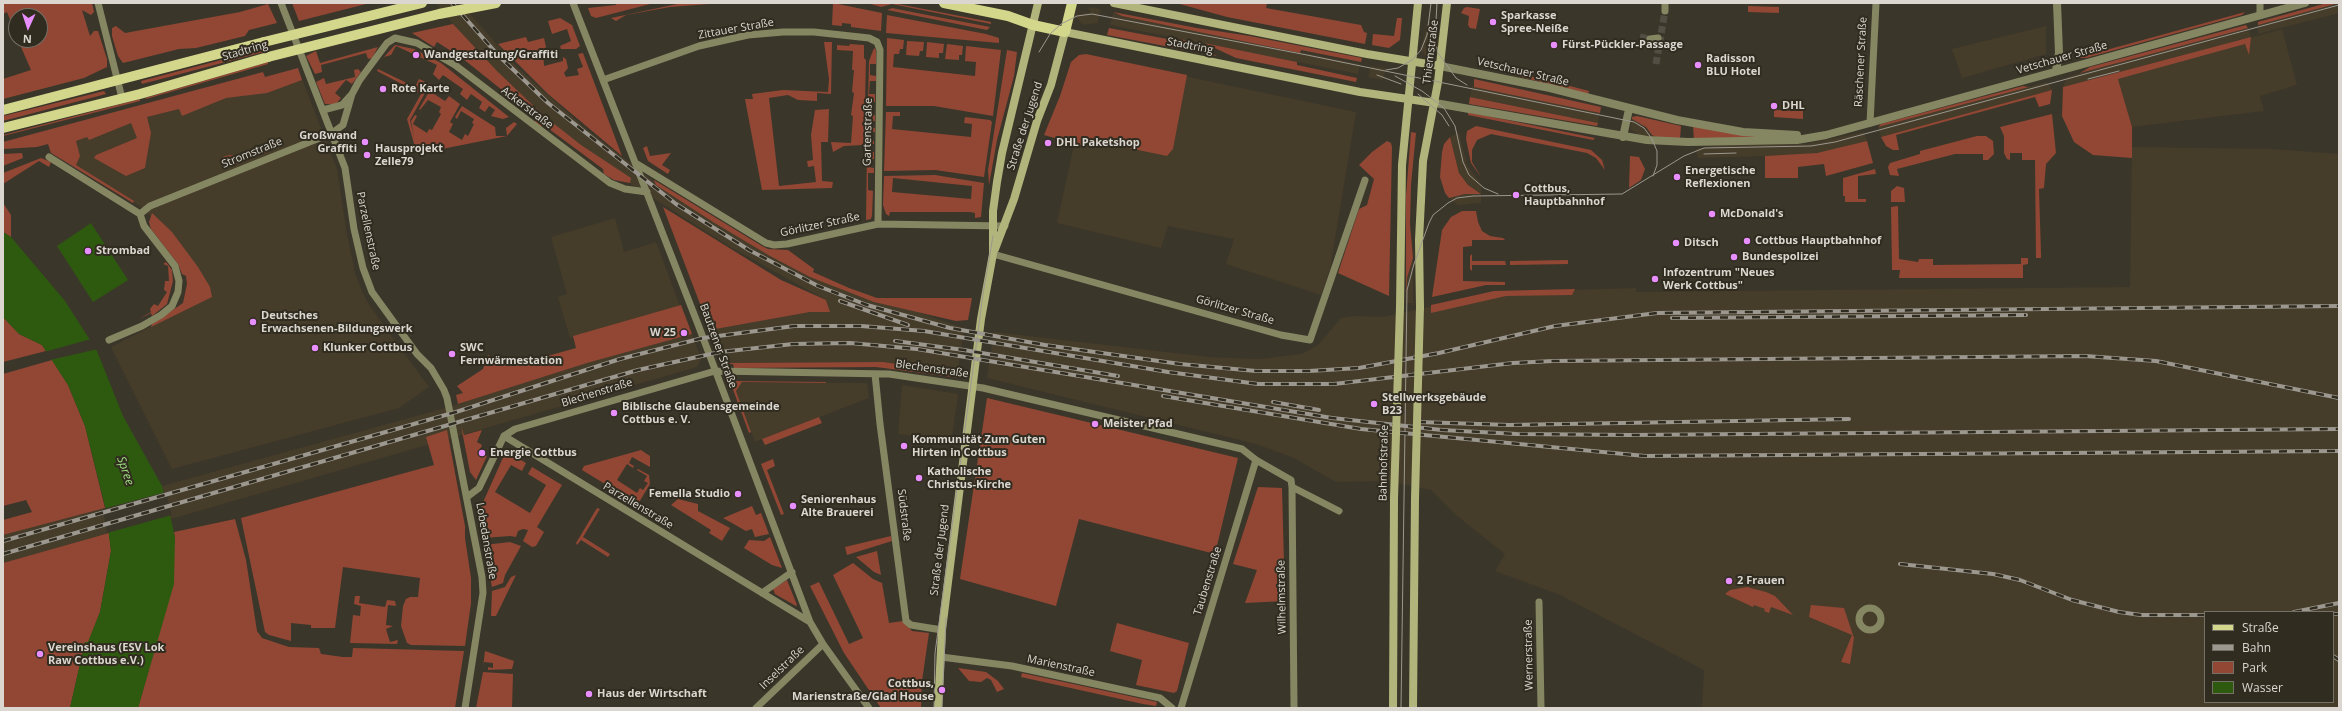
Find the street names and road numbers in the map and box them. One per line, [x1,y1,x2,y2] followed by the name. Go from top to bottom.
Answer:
[697,16,775,42] street label: Zittauer Straße
[1852,17,1870,107] street label: Räschener Straße
[1421,19,1441,85] street label: Thiemstraße
[1166,35,1214,57] street label: Stadtring
[221,38,269,64] street label: Stadtring
[2015,39,2109,77] street label: Vetschauer Straße
[1476,55,1570,89] street label: Vetschauer Straße
[1005,80,1045,172] street label: Straße der Jugend
[498,84,556,132] street label: Ackerstraße
[861,98,875,166] street label: Gartenstraße
[220,135,284,171] street label: Stromstraße
[353,191,383,271] street label: Parzellenstraße
[779,210,861,240] street label: Görlitzer Straße
[1194,293,1276,327] street label: Görlitzer Straße
[697,302,739,390] street label: Bautzener Straße
[895,357,969,381] street label: Blechenstraße
[560,376,634,410] street label: Blechenstraße
[1377,425,1391,501] street label: Bahnhofstraße
[600,480,676,532] street label: Parzellenstraße
[894,488,914,542] street label: Südstraße
[473,502,499,580] street label: Lobedanstraße
[928,504,952,596] street label: Straße der Jugend
[1191,545,1225,617] street label: Taubenstraße
[1275,560,1289,634] street label: Wilhelmstraße
[1522,619,1536,691] street label: Wernerstraße
[757,644,807,692] street label: Inselstraße
[1026,652,1096,680] street label: Marienstraße

